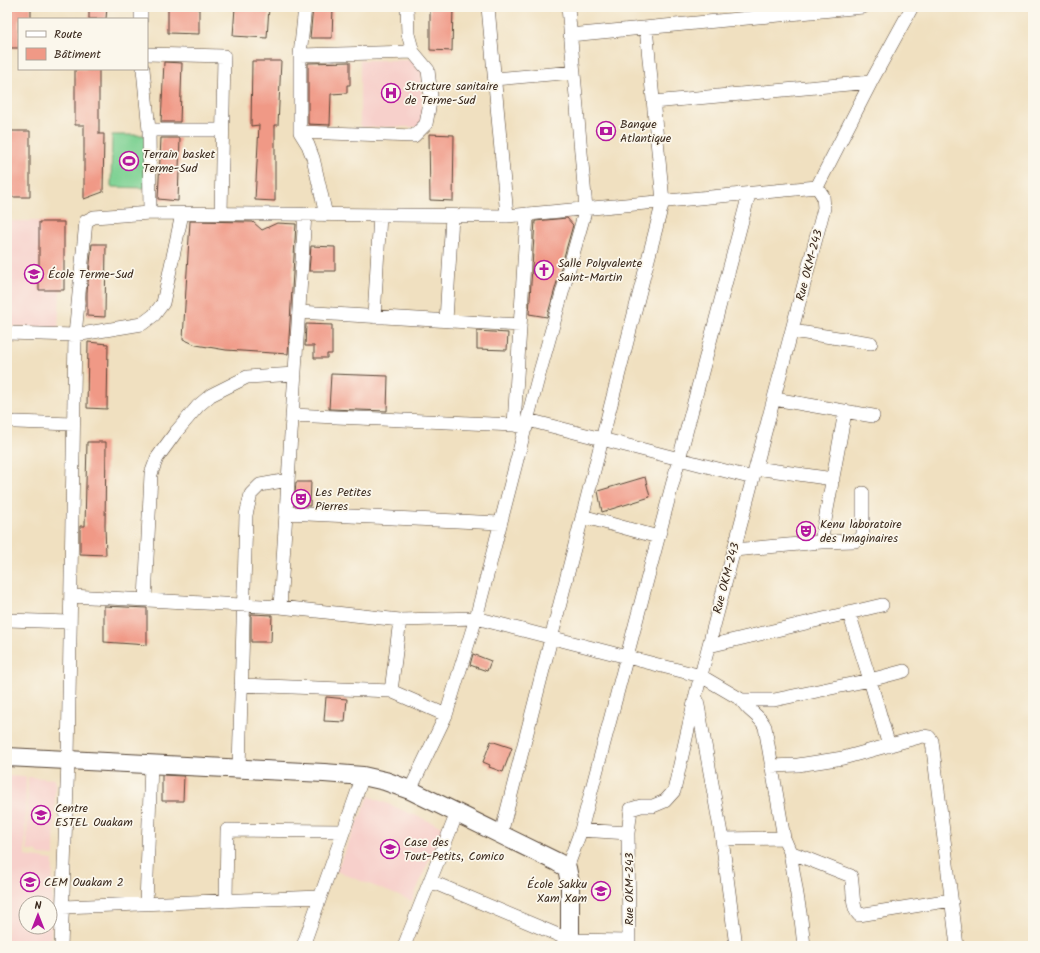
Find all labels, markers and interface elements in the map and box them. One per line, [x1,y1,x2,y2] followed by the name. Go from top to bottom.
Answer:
[18,18,148,70] legend
[54,25,83,44] text: Route
[54,45,101,64] text: Bâtiment
[405,77,499,110] place label: Structure sanitaire de Terme-Sud
[380,82,402,104] hospital icon: Structure sanitaire de Terme-Sud
[620,115,672,148] place label: Banque Atlantique
[595,120,617,142] bank icon: Banque Atlantique
[143,145,216,178] place label: Terrain basket Terme-Sud
[118,150,140,172] sports icon: Terrain basket Terme-Sud
[791,227,828,303] street label: Rue OKM-243
[558,254,643,287] place label: Salle Polyvalente Saint-Martin
[533,259,555,281] church icon: Salle Polyvalente Saint-Martin
[23,263,45,285] school or university icon: École Terme-Sud
[48,265,134,284] place label: École Terme-Sud
[315,483,371,516] place label: Les Petites Pierres
[290,488,312,510] theatre icon: Les Petites Pierres
[820,515,902,548] place label: Kenu laboratoire des Imaginaires
[795,520,817,542] theatre icon: Kenu laboratoire des Imaginaires
[708,540,745,616] street label: Rue OKM-243
[55,799,133,832] place label: Centre ESTEL Ouakam
[30,804,52,826] school or university icon: Centre ESTEL Ouakam
[404,833,504,866] place label: Case des Tout-Petits, Comico
[379,838,401,860] school or university icon: Case des Tout-Petits, Comico
[620,852,639,925] street label: Rue OKM-243
[19,871,41,893] school or university icon: CEM Ouakam 2
[44,873,124,892] place label: CEM Ouakam 2
[527,875,587,908] place label: École Sakku Xam Xam
[590,880,612,902] school or university icon: École Sakku Xam Xam
[18,895,58,935] north arrow
[35,897,42,915] text: N

